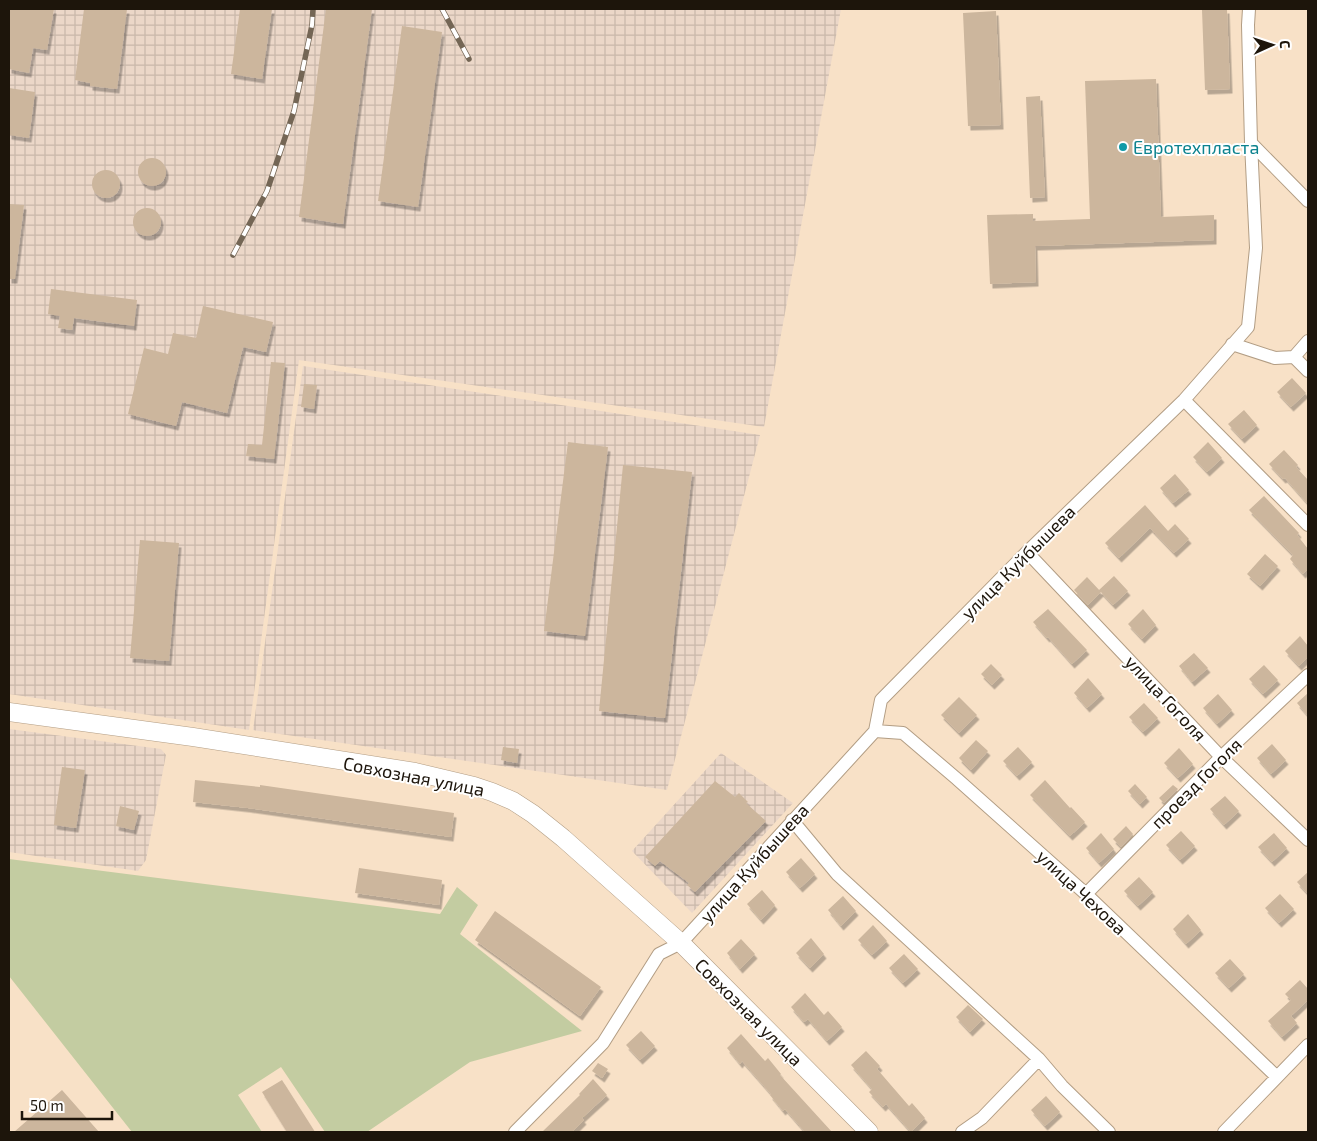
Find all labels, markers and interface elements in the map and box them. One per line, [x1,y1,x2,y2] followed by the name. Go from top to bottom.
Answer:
[1247,20,1297,70] north arrow
[1277,40,1294,49] text: С
[1133,136,1259,158] place label: Евротехпласта
[1117,141,1129,153] marker: Евротехпласта
[956,500,1080,624] street label: улица Куйбышева
[1121,651,1211,745] street label: улица Гоголя
[1146,733,1246,833] street label: проезд Гоголя
[342,752,486,800] street label: Совхозная улица
[695,799,813,927] street label: улица Куйбышева
[1033,845,1131,939] street label: улица Чехова
[691,954,807,1070] street label: Совхозная улица
[22,1088,112,1120] scale bar
[30,1096,64,1114] text: 50 m

